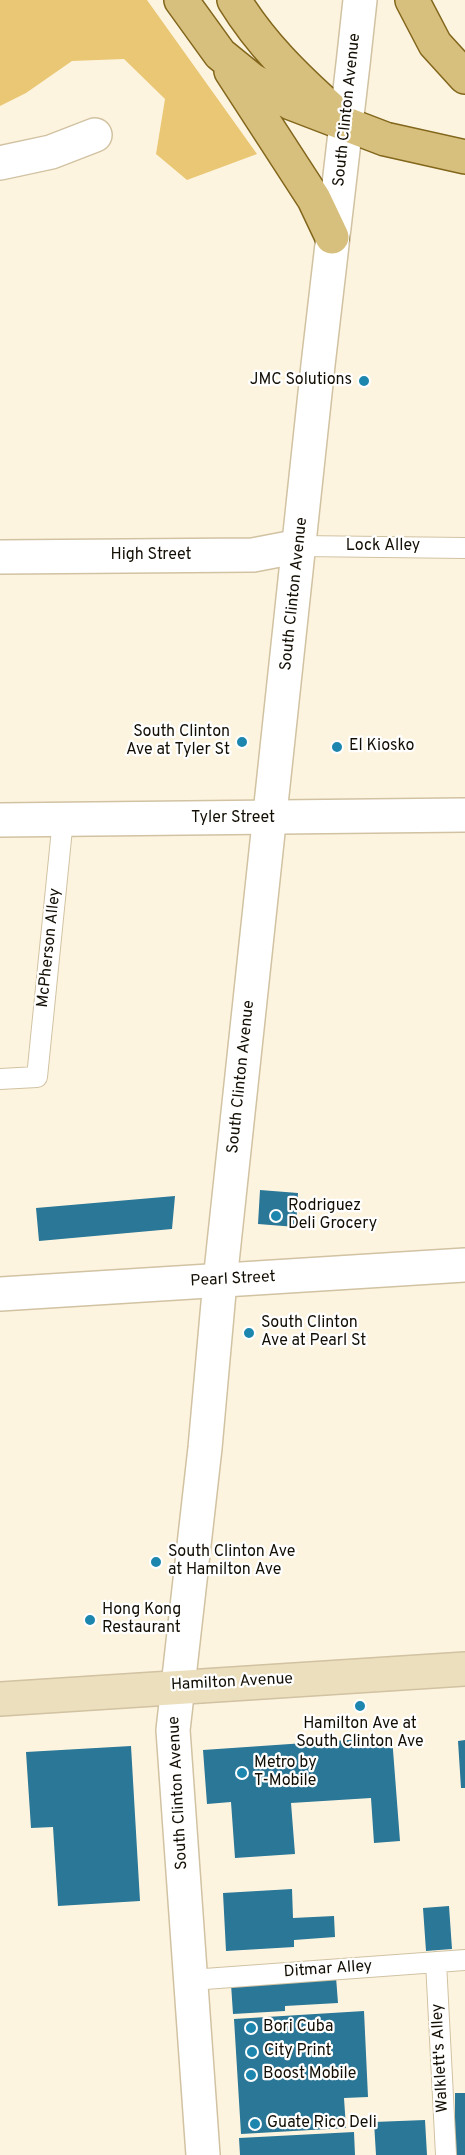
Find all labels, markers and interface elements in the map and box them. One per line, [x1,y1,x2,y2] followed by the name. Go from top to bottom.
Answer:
[330,32,366,188] street label: South Clinton Avenue
[250,371,352,391] place label: JMC Solutions
[357,374,371,388] marker: JMC Solutions
[277,516,313,672] street label: South Clinton Avenue
[346,537,420,557] street label: Lock Alley
[110,546,192,566] street label: High Street
[126,723,230,761] place label: South Clinton Ave at Tyler St
[235,735,249,749] marker: South Clinton Ave at Tyler St
[349,737,414,757] place label: El Kiosko
[330,740,344,754] marker: El Kiosko
[191,809,275,829] street label: Tyler Street
[34,887,66,1009] street label: McPherson Alley
[224,999,260,1155] street label: South Clinton Avenue
[288,1197,377,1235] place label: Rodriguez Deli Grocery
[269,1209,283,1223] marker: Rodriguez Deli Grocery
[190,1268,276,1292] street label: Pearl Street
[261,1314,366,1352] place label: South Clinton Ave at Pearl St
[242,1326,256,1340] marker: South Clinton Ave at Pearl St
[168,1543,295,1581] place label: South Clinton Ave at Hamilton Ave
[149,1555,163,1569] marker: South Clinton Ave at Hamilton Ave
[102,1601,181,1639] place label: Hong Kong Restaurant
[83,1613,97,1627] marker: Hong Kong Restaurant
[171,1670,293,1696] street label: Hamilton Avenue
[353,1699,367,1713] marker: Hamilton Ave at South Clinton Ave
[296,1715,424,1753] place label: Hamilton Ave at South Clinton Ave
[165,1716,193,1870] street label: South Clinton Avenue
[254,1754,317,1792] place label: Metro by T-Mobile
[235,1766,249,1780] marker: Metro by T-Mobile
[283,1957,373,1983] street label: Ditmar Alley
[429,2003,453,2113] street label: Walklett's Alley
[263,2018,333,2038] place label: Bori Cuba
[244,2021,258,2035] marker: Bori Cuba
[264,2042,332,2062] place label: City Print
[245,2045,259,2059] marker: City Print
[263,2065,356,2085] place label: Boost Mobile
[244,2068,258,2082] marker: Boost Mobile
[267,2114,377,2134] place label: Guate Rico Deli
[248,2117,262,2131] marker: Guate Rico Deli

